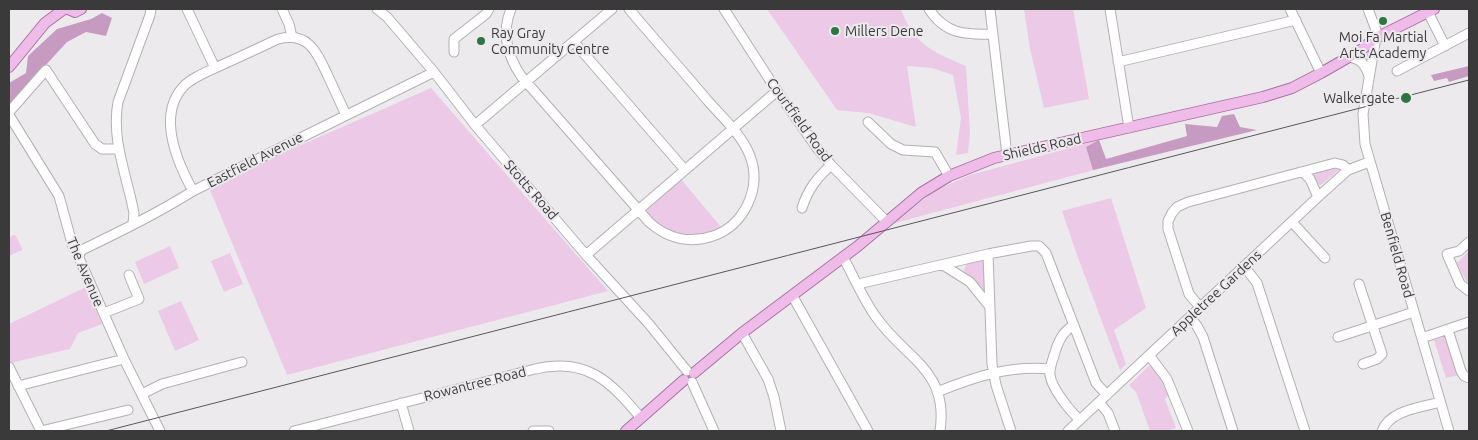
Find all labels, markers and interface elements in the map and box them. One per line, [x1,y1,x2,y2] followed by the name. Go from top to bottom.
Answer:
[1377,15,1389,27] marker: Moi Fa Martial Arts Academy
[845,23,924,39] place label: Millers Dene
[491,25,610,58] place label: Ray Gray Community Centre
[829,25,841,37] marker: Millers Dene
[1339,29,1427,62] place label: Moi Fa Martial Arts Academy
[475,35,487,47] marker: Ray Gray Community Centre
[763,75,835,165] street label: Courtfield Road
[1323,90,1395,106] place label: Walkergate
[1399,91,1413,105] marker: Walkergate
[204,129,306,191] street label: Eastfield Avenue
[1001,130,1083,164] street label: Shields Road
[501,157,561,223] street label: Stotts Road
[1377,210,1417,300] street label: Benfield Road
[63,235,107,309] street label: The Avenue
[1167,247,1265,339] street label: Appletree Gardens
[422,363,528,405] street label: Rowantree Road

